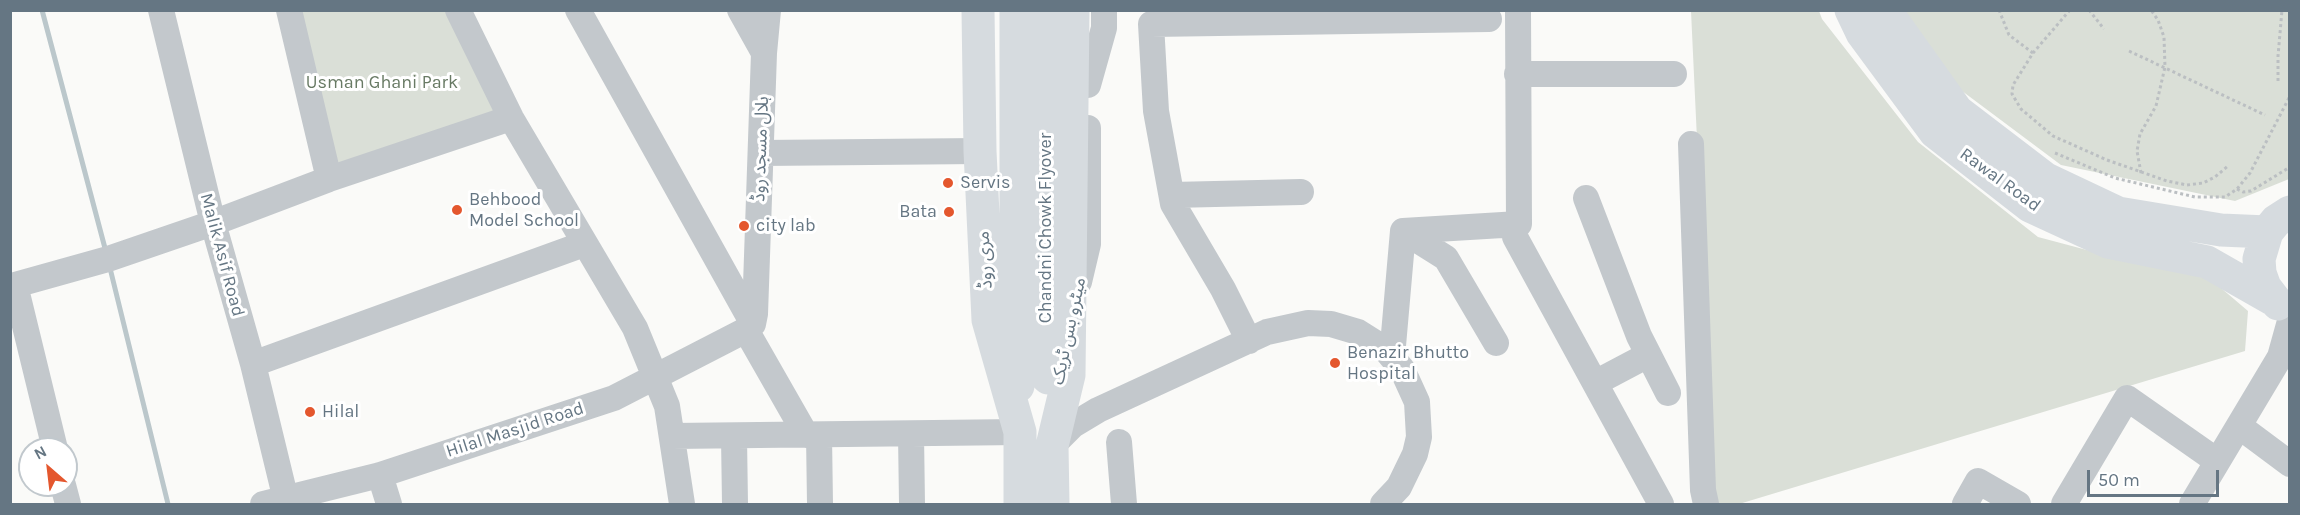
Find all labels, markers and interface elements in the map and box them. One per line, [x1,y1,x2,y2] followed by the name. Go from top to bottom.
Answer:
[306,72,458,94] park label: Usman Ghani Park
[748,96,774,202] street label: ہلال مسجد روڈ
[1035,133,1057,323] street label: Chandni Chowk Flyover
[1955,143,2045,217] street label: Rawal Road
[960,172,1010,194] place label: Servis
[941,176,955,190] marker: Servis
[469,189,579,232] place label: Behbood Model School
[195,191,249,319] street label: Malik Asif Road
[899,201,937,223] place label: Bata
[450,203,464,217] marker: Behbood Model School
[942,205,956,219] marker: Bata
[756,215,816,237] place label: city lab
[737,219,751,233] marker: city lab
[973,231,997,289] street label: مری روڈ
[1047,275,1091,387] street label: میٹرو بس ٹریک
[1347,342,1469,385] place label: Benazir Bhutto Hospital
[1328,356,1342,370] marker: Benazir Bhutto Hospital
[443,398,587,462] street label: Hilal Masjid Road
[322,401,359,423] place label: Hilal
[303,405,317,419] marker: Hilal
[18,437,78,497] north arrow
[31,441,50,464] text: N
[2090,458,2222,496] scale bar
[2098,469,2140,491] text: 50 m

